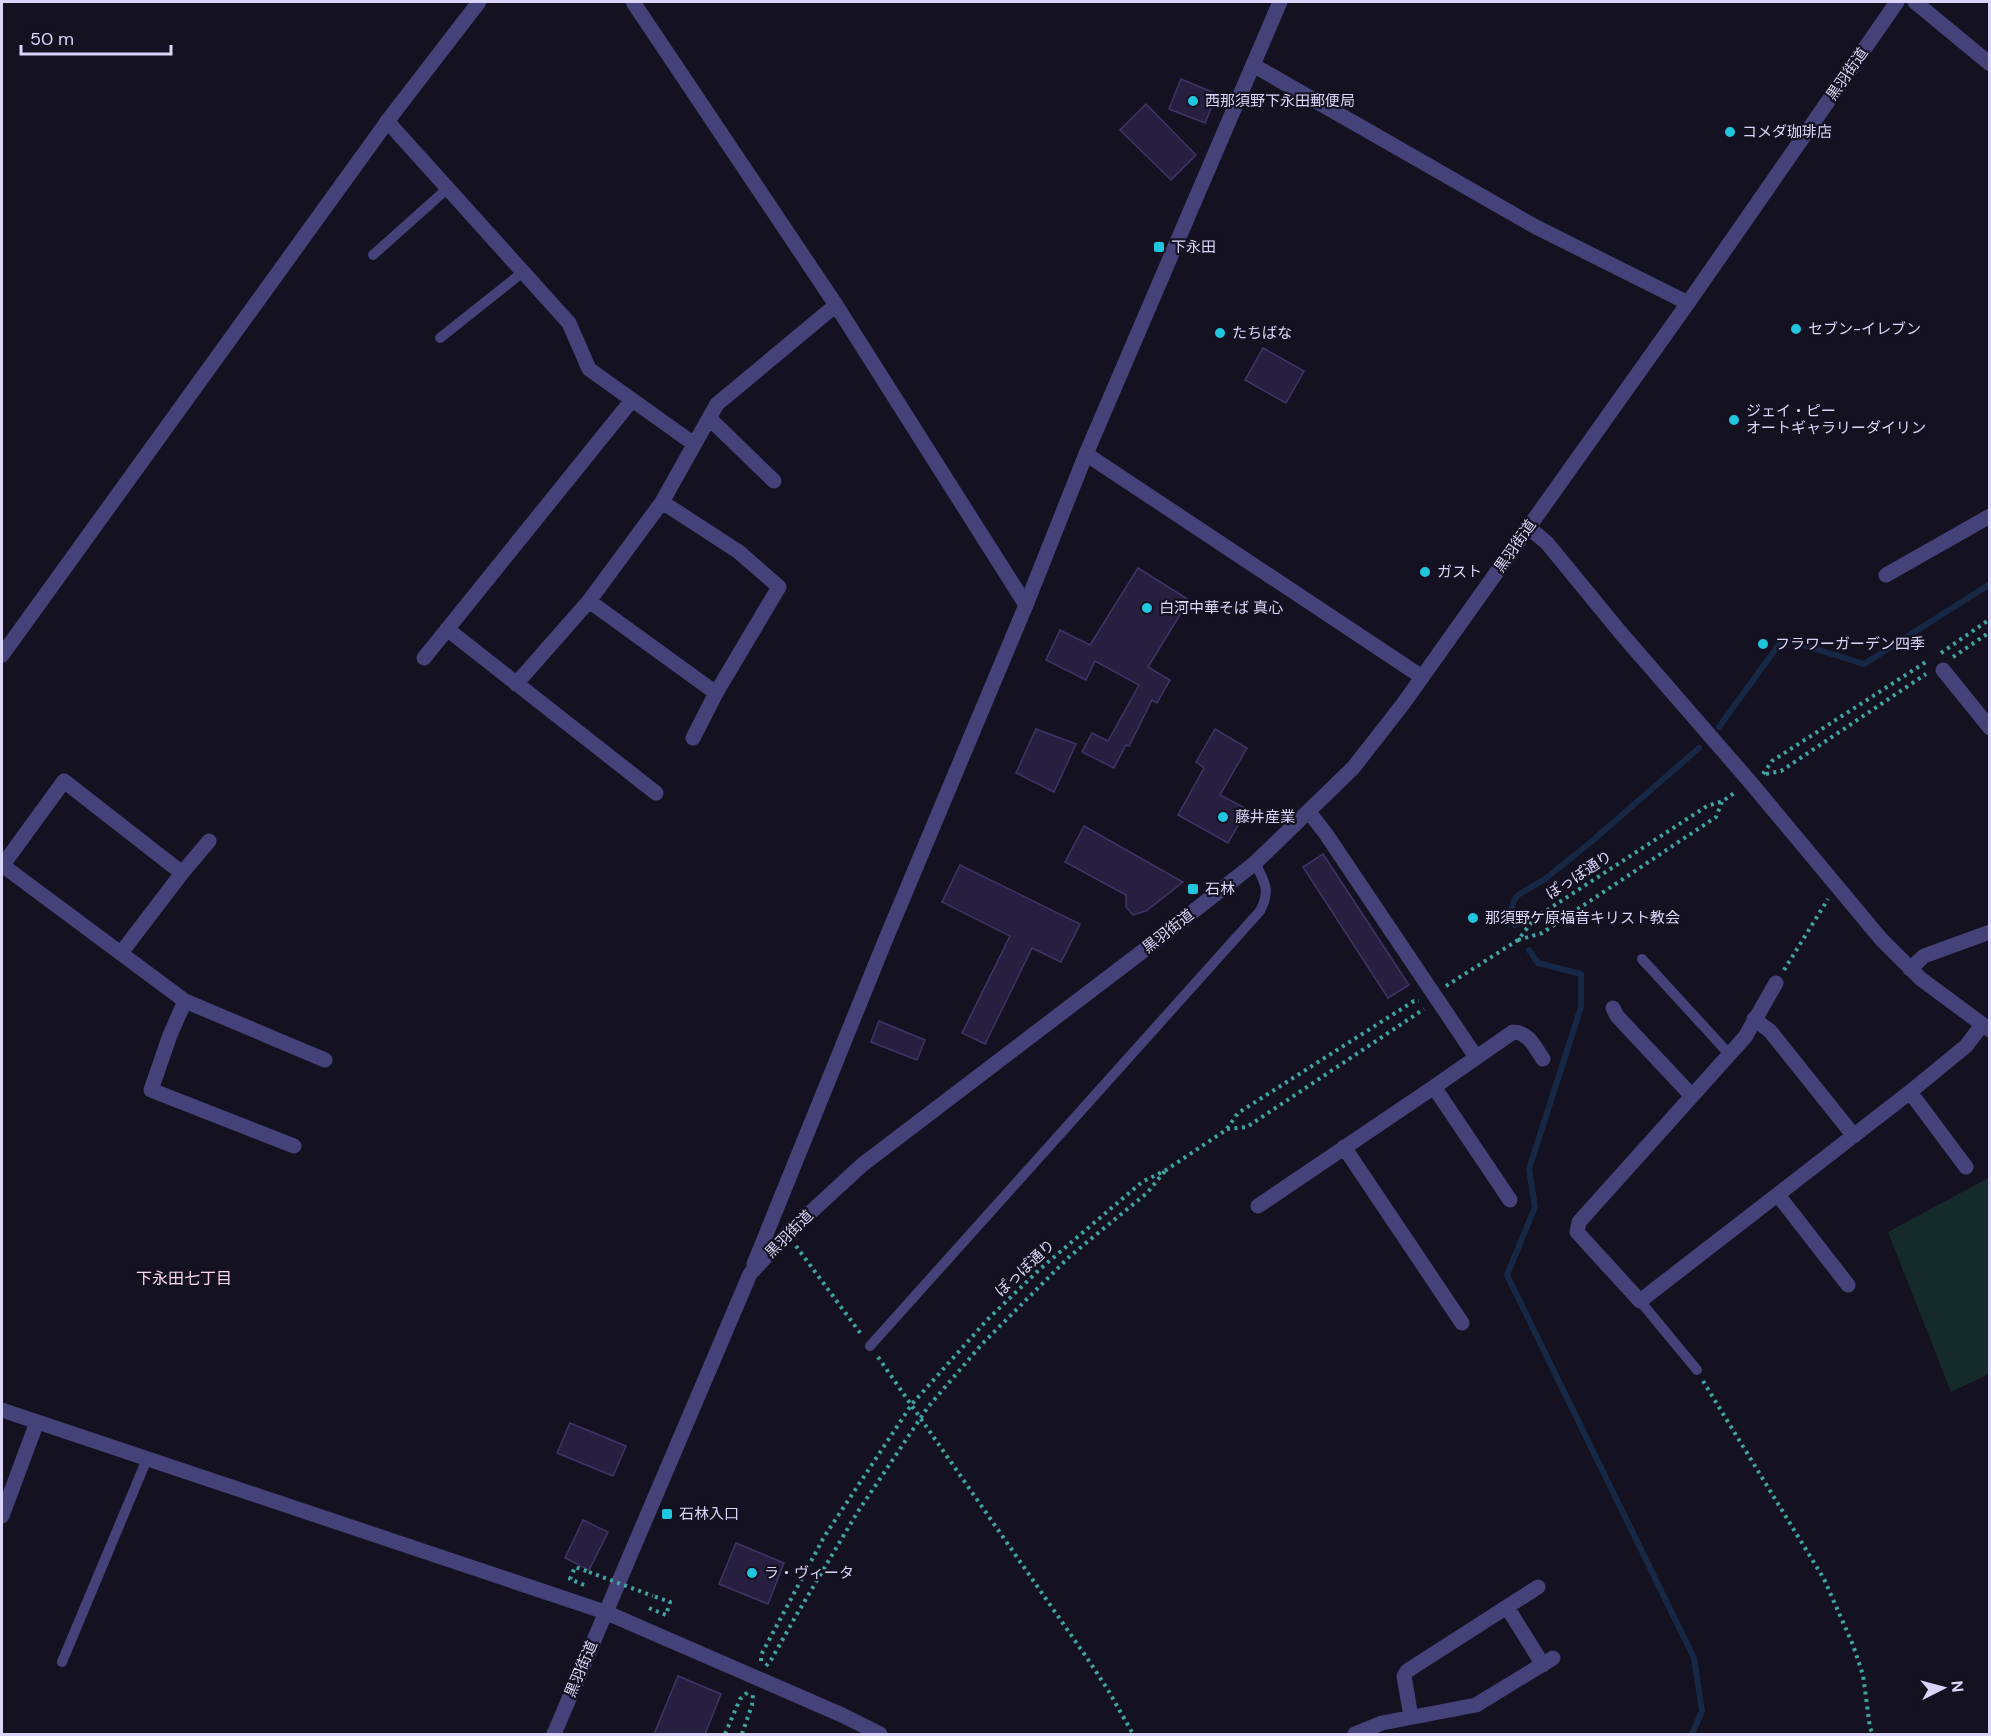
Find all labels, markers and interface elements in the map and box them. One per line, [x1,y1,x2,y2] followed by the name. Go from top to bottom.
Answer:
[21,18,171,56] scale bar
[30,27,74,51] text: 50 m
[1822,44,1872,104] street label: 黒羽街道
[1205,91,1355,111] place label: 西那須野下永田郵便局
[1186,94,1200,108] marker: 西那須野下永田郵便局
[1742,122,1832,142] place label: コメダ珈琲店
[1723,125,1737,139] marker: コメダ珈琲店
[1171,237,1216,257] place label: 下永田
[1152,240,1166,254] marker: 下永田
[1808,319,1921,339] place label: セブン-イレブン
[1789,322,1803,336] marker: セブン-イレブン
[1232,323,1292,343] place label: たちばな
[1213,326,1227,340] marker: たちばな
[1746,401,1926,438] place label: ジェイ・ピー オートギャラリーダイリン
[1727,413,1741,427] marker: ジェイ・ピー オートギャラリーダイリン
[1490,516,1540,576] street label: 黒羽街道
[1437,562,1482,582] place label: ガスト
[1418,565,1432,579] marker: ガスト
[1159,598,1283,618] place label: 白河中華そば 真心
[1140,601,1154,615] marker: 白河中華そば 真心
[1775,634,1925,654] place label: フラワーガーデン四季
[1756,637,1770,651] marker: フラワーガーデン四季
[1235,807,1295,827] place label: 藤井産業
[1216,810,1230,824] marker: 藤井産業
[1542,846,1616,904] street label: ぽっぽ通り
[1205,879,1235,899] place label: 石林
[1186,882,1200,896] marker: 石林
[1138,905,1198,957] street label: 黒羽街道
[1485,908,1680,928] place label: 那須野ケ原福音キリスト教会
[1466,911,1480,925] marker: 那須野ケ原福音キリスト教会
[761,1206,817,1262] street label: 黒羽街道
[991,1235,1059,1301] street label: ぽっぽ通り
[136,1268,232,1289] district label: 下永田七丁目
[679,1504,739,1524] place label: 石林入口
[660,1507,674,1521] marker: 石林入口
[764,1563,854,1583] place label: ラ・ヴィータ
[745,1566,759,1580] marker: ラ・ヴィータ
[560,1637,602,1701] street label: 黒羽街道
[1913,1658,1973,1718] north arrow
[1946,1680,1968,1693] text: N

